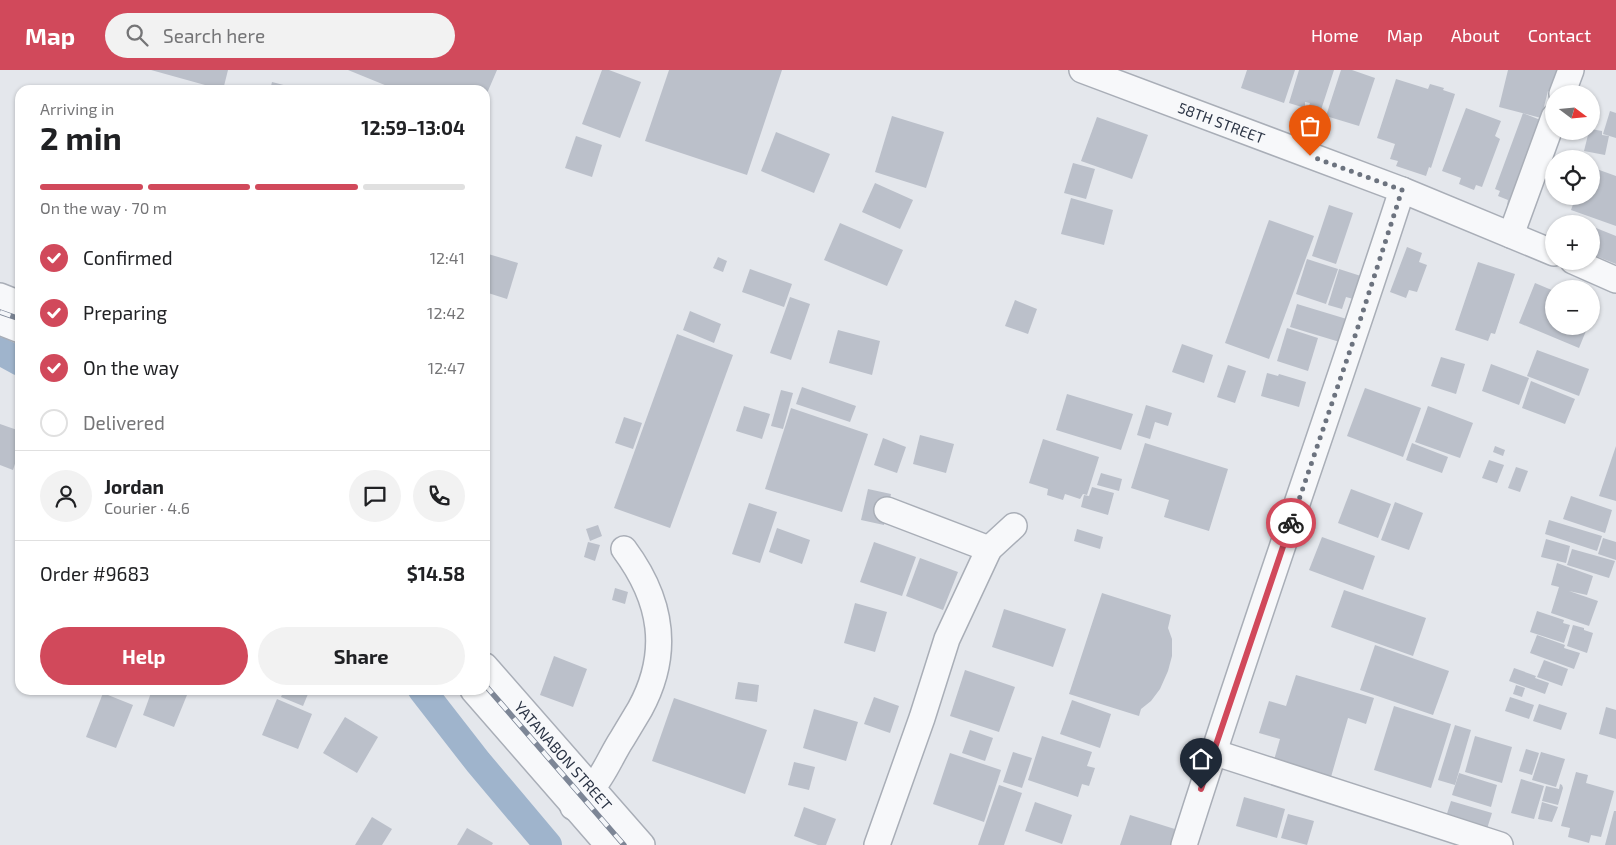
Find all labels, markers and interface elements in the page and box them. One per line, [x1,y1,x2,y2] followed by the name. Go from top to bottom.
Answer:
[105,13,455,58] search box
[25,21,75,50] text: Map
[123,21,151,49] icon: search
[163,24,265,47] text: Search here
[1311,24,1359,46] text: Home
[1387,24,1423,46] text: Map
[1451,24,1500,46] text: About
[1528,24,1591,46] text: Contact
[1545,85,1600,140] north arrow
[1545,85,1600,335] map controls
[1176,98,1268,147] street label: 58TH STREET
[40,99,114,118] text: Arriving in
[1289,105,1331,156] pin
[1296,112,1324,140] icon: bag
[361,116,465,139] text: 12:59–13:04
[40,118,122,156] text: 2 min
[1545,150,1600,205] button: locate
[40,198,167,217] text: On the way · 70 m
[1545,215,1600,270] button: +
[40,244,68,272] icon: check
[83,246,173,269] text: Confirmed
[430,248,465,267] text: 12:41
[1545,280,1600,335] button: −
[40,299,68,327] icon: check
[83,301,167,324] text: Preparing
[427,303,465,322] text: 12:42
[40,354,68,382] icon: check
[83,356,179,379] text: On the way
[428,358,465,377] text: 12:47
[83,411,165,434] text: Delivered
[40,470,92,522] button: person
[349,470,401,522] button: chat
[413,470,465,522] button: phone
[104,475,164,498] text: Jordan
[104,498,190,517] text: Courier · 4.6
[1266,498,1316,548] courier
[1277,509,1305,537] icon: bike
[40,562,150,585] text: Order #9683
[407,562,465,585] text: $14.58
[40,627,248,685] button: Help
[258,627,465,685] button: Share
[511,697,616,814] street label: YATANABON STREET
[1180,738,1222,789] pin
[1187,745,1215,773] icon: home

